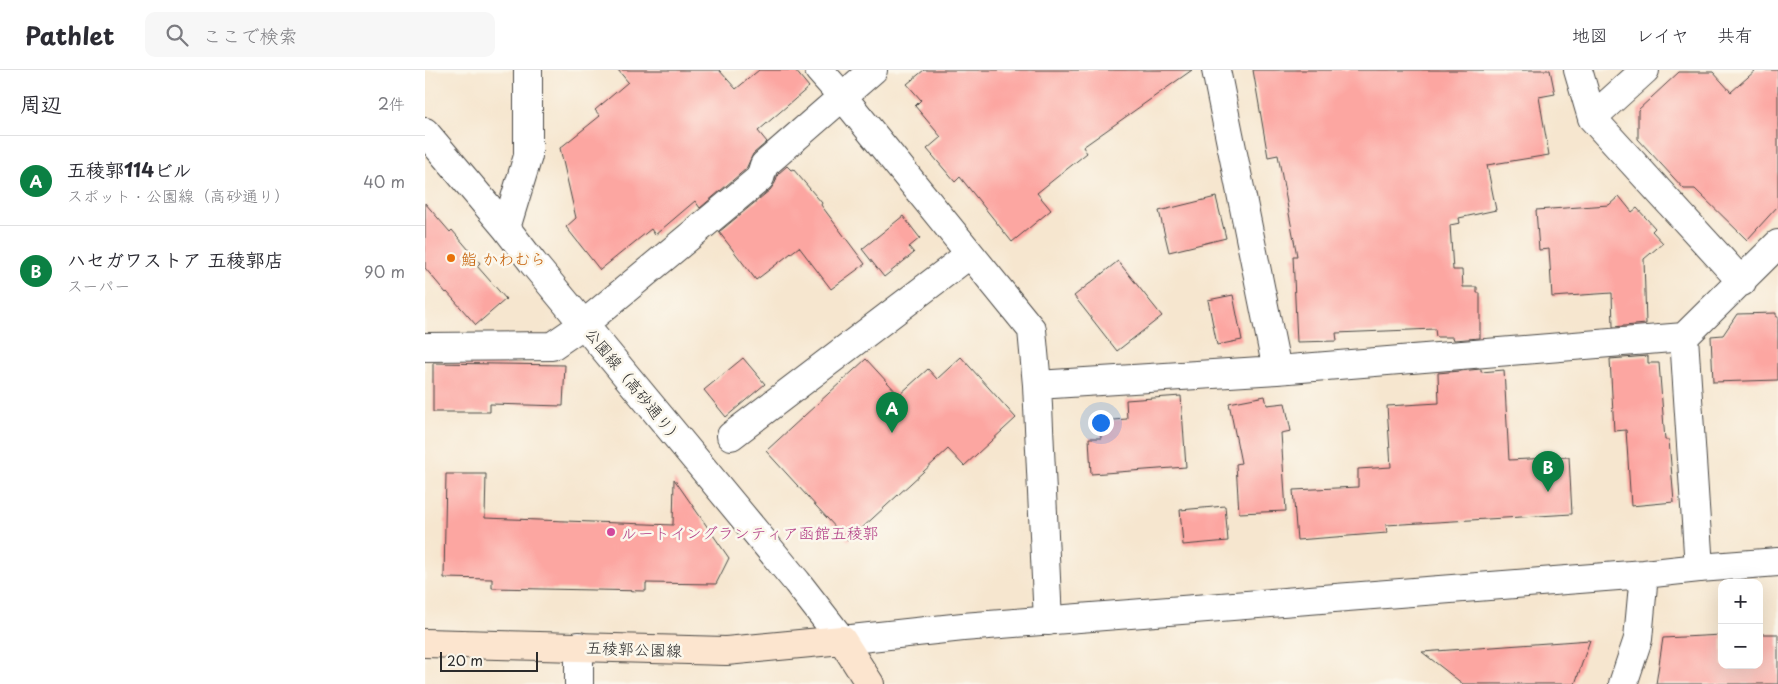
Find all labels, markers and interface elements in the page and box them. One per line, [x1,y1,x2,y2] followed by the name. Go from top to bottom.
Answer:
[145,12,495,57] search box
[25,17,115,53] text: Pathlet
[163,21,191,49] icon: search
[203,21,298,49] text: ここで検索
[1572,21,1608,48] text: 地図
[1636,21,1689,48] text: レイヤ
[1717,21,1753,48] text: 共有
[20,87,62,119] text: 周辺
[378,91,405,115] text: 2件
[67,155,192,183] text: 五稜郭114ビル
[30,169,42,193] text: A
[363,169,405,193] text: 40 m
[67,183,290,207] text: スポット · 公園線（高砂通り）
[67,245,284,273] text: ハセガワストア 五稜郭店
[461,246,546,270] place label: 鮨 かわむら
[445,252,457,264] marker: 鮨 かわむら
[31,259,41,283] text: B
[364,259,405,283] text: 90 m
[67,273,130,297] text: スーパー
[580,321,690,449] street label: 公園線（高砂通り）
[876,392,908,433] pin: A
[1088,410,1114,436] your location
[1532,451,1564,492] pin: B
[621,520,879,544] place label: ルートイングランティア函館五稜郭
[605,526,617,538] marker: ルートイングランティア函館五稜郭
[1718,579,1763,669] map controls
[1718,579,1763,624] button: +
[1718,624,1763,669] button: −
[586,634,682,662] street label: 五稜郭公園線
[440,649,537,672] scale bar
[447,650,483,671] text: 20 m

